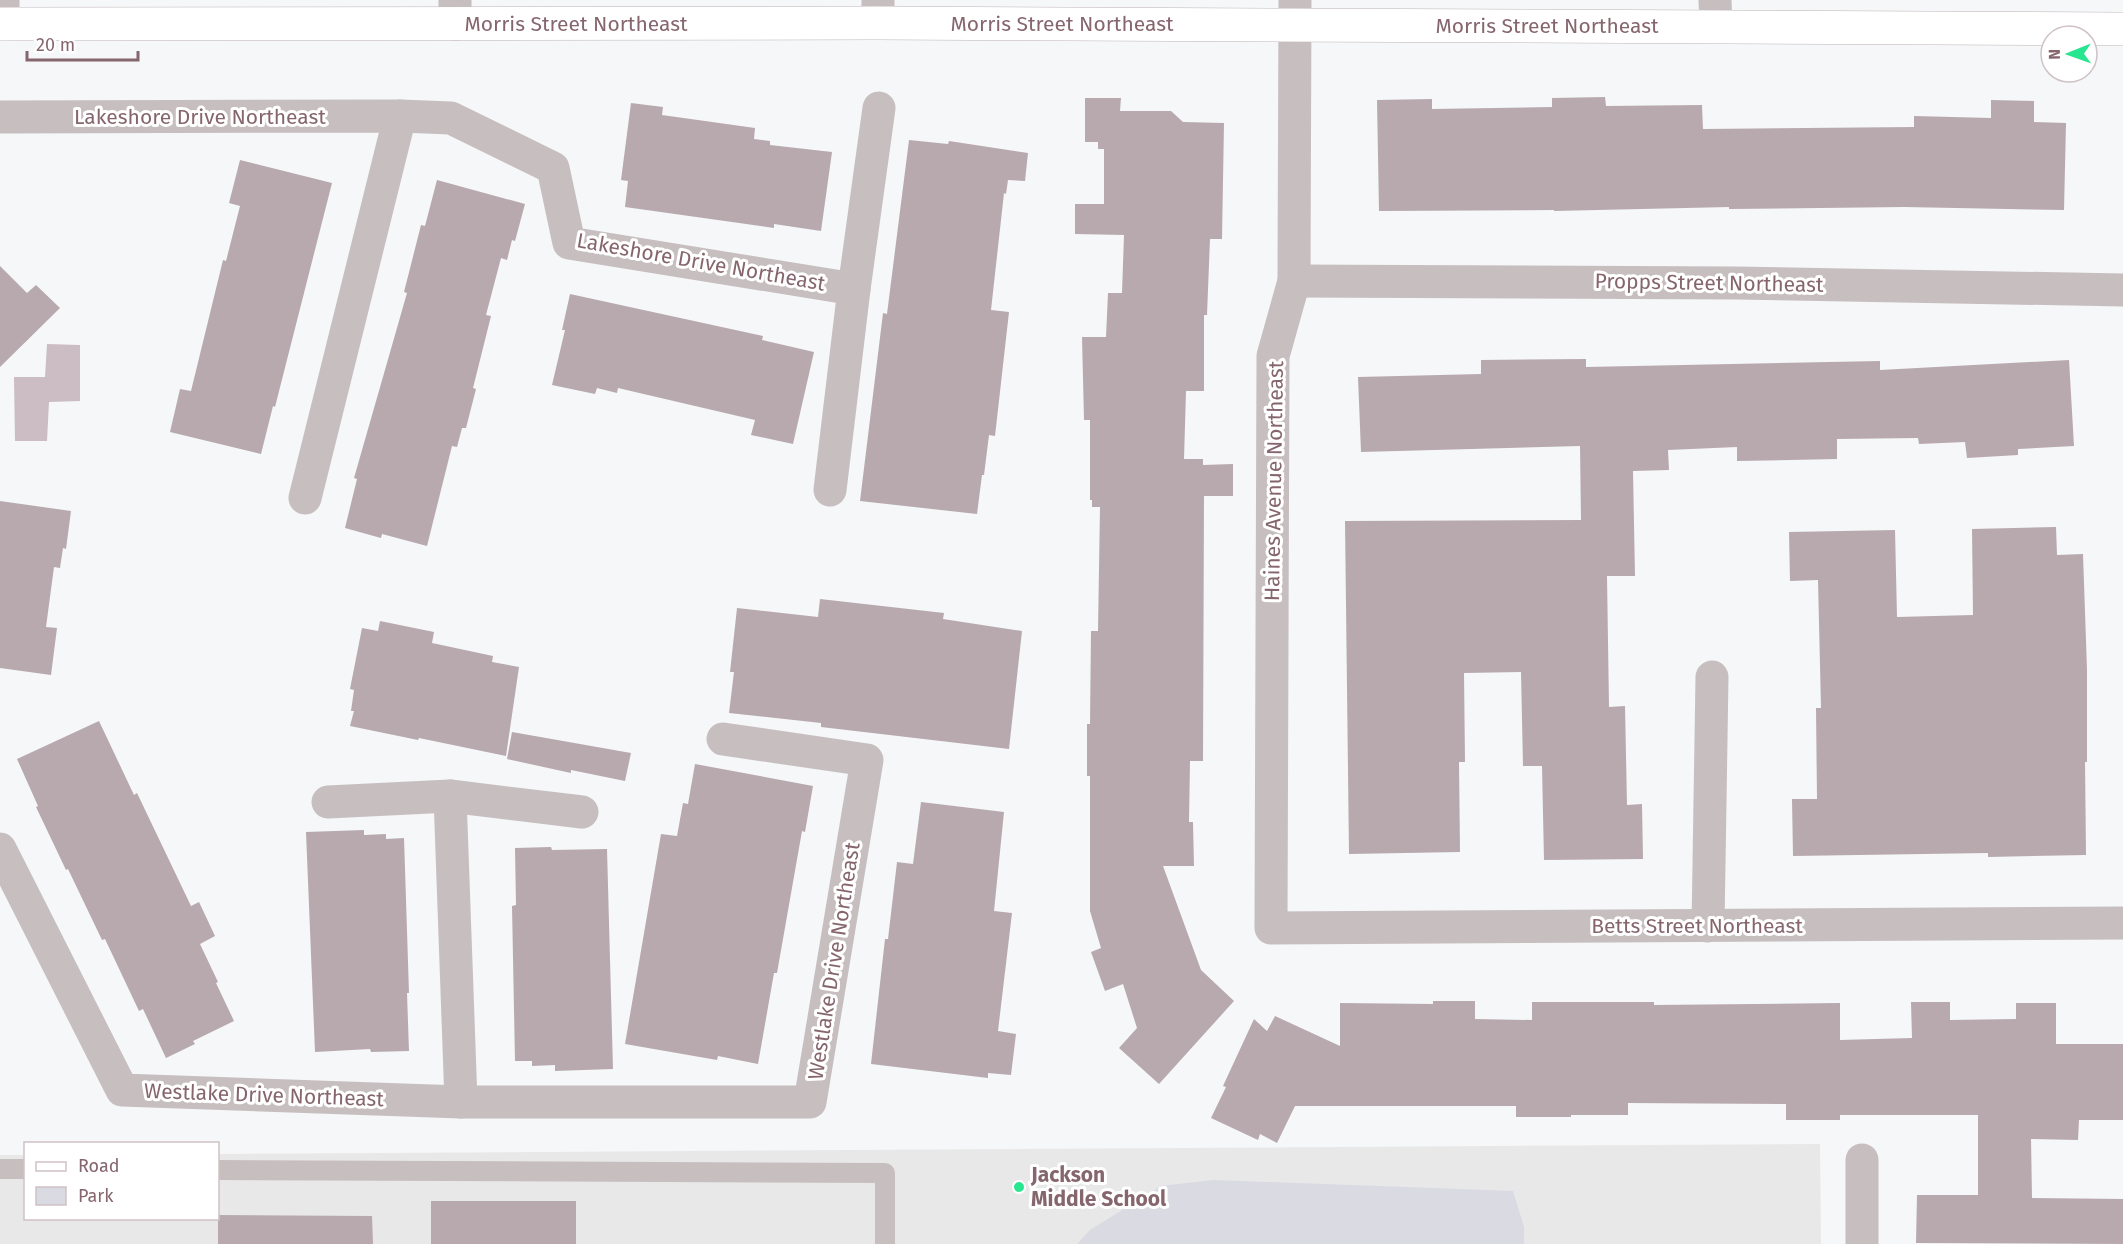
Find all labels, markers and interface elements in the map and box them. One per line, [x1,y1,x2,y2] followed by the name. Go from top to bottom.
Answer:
[464,11,688,37] street label: Morris Street Northeast
[950,11,1174,37] street label: Morris Street Northeast
[1435,13,1659,39] street label: Morris Street Northeast
[27,24,138,62] scale bar
[2039,24,2099,84] north arrow
[36,34,75,56] text: 20 m
[2045,49,2064,60] text: N
[74,104,326,130] street label: Lakeshore Drive Northeast
[575,227,828,297] street label: Lakeshore Drive Northeast
[1594,268,1824,298] street label: Propps Street Northeast
[1259,360,1289,601] street label: Haines Avenue Northeast
[802,840,866,1082] street label: Westlake Drive Northeast
[1591,913,1803,939] street label: Betts Street Northeast
[144,1078,385,1112] street label: Westlake Drive Northeast
[24,1142,219,1220] legend
[78,1155,120,1177] text: Road
[1030,1162,1167,1212] place label: Jackson Middle School
[1012,1180,1026,1194] marker: Jackson Middle School
[78,1185,114,1207] text: Park

